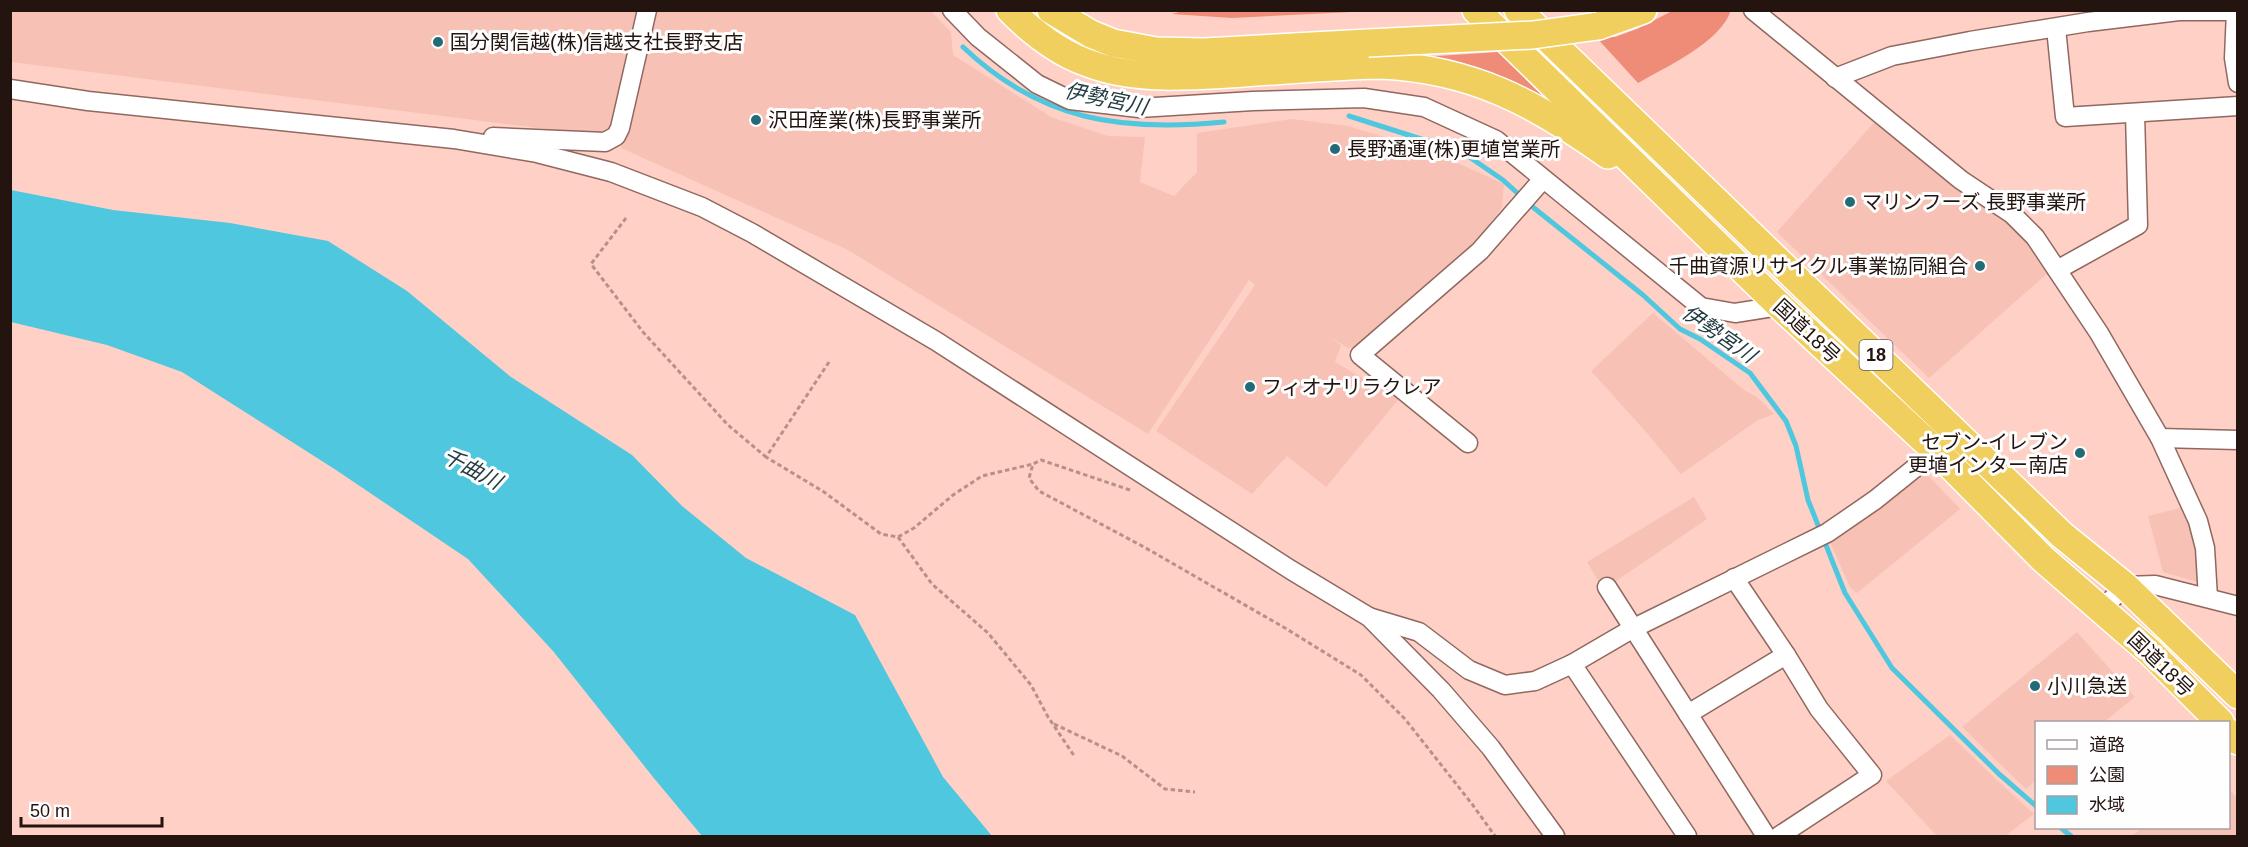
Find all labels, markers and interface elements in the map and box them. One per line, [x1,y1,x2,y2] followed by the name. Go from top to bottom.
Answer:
[450,31,743,53] place label: 国分関信越(株)信越支社長野支店
[431,35,445,49] marker: 国分関信越(株)信越支社長野支店
[1063,79,1152,119] water label: 伊勢宮川
[768,109,981,131] place label: 沢田産業(株)長野事業所
[749,113,763,127] marker: 沢田産業(株)長野事業所
[1347,138,1560,160] place label: 長野通運(株)更埴営業所
[1328,142,1342,156] marker: 長野通運(株)更埴営業所
[1862,191,2086,213] place label: マリンフーズ 長野事業所
[1843,195,1857,209] marker: マリンフーズ 長野事業所
[1669,255,1968,277] place label: 千曲資源リサイクル事業協同組合
[1973,259,1987,273] marker: 千曲資源リサイクル事業協同組合
[1769,295,1845,367] street label: 国道18号
[1678,300,1762,368] water label: 伊勢宮川
[1860,340,1892,370] road number: 18
[1262,376,1442,398] place label: フィオナリラクレア
[1243,380,1257,394] marker: フィオナリラクレア
[1908,431,2068,476] place label: セブン-イレブン 更埴インター南店
[439,444,507,494] water label: 千曲川
[2073,446,2087,460] marker: セブン-イレブン 更埴インター南店
[2124,628,2198,700] street label: 国道18号
[2047,675,2127,697] place label: 小川急送
[2028,679,2042,693] marker: 小川急送
[2035,721,2230,829] legend
[2089,735,2125,755] text: 道路
[2089,765,2125,785] text: 公園
[21,790,162,828] scale bar
[2089,795,2125,815] text: 水域
[30,801,70,821] text: 50 m

